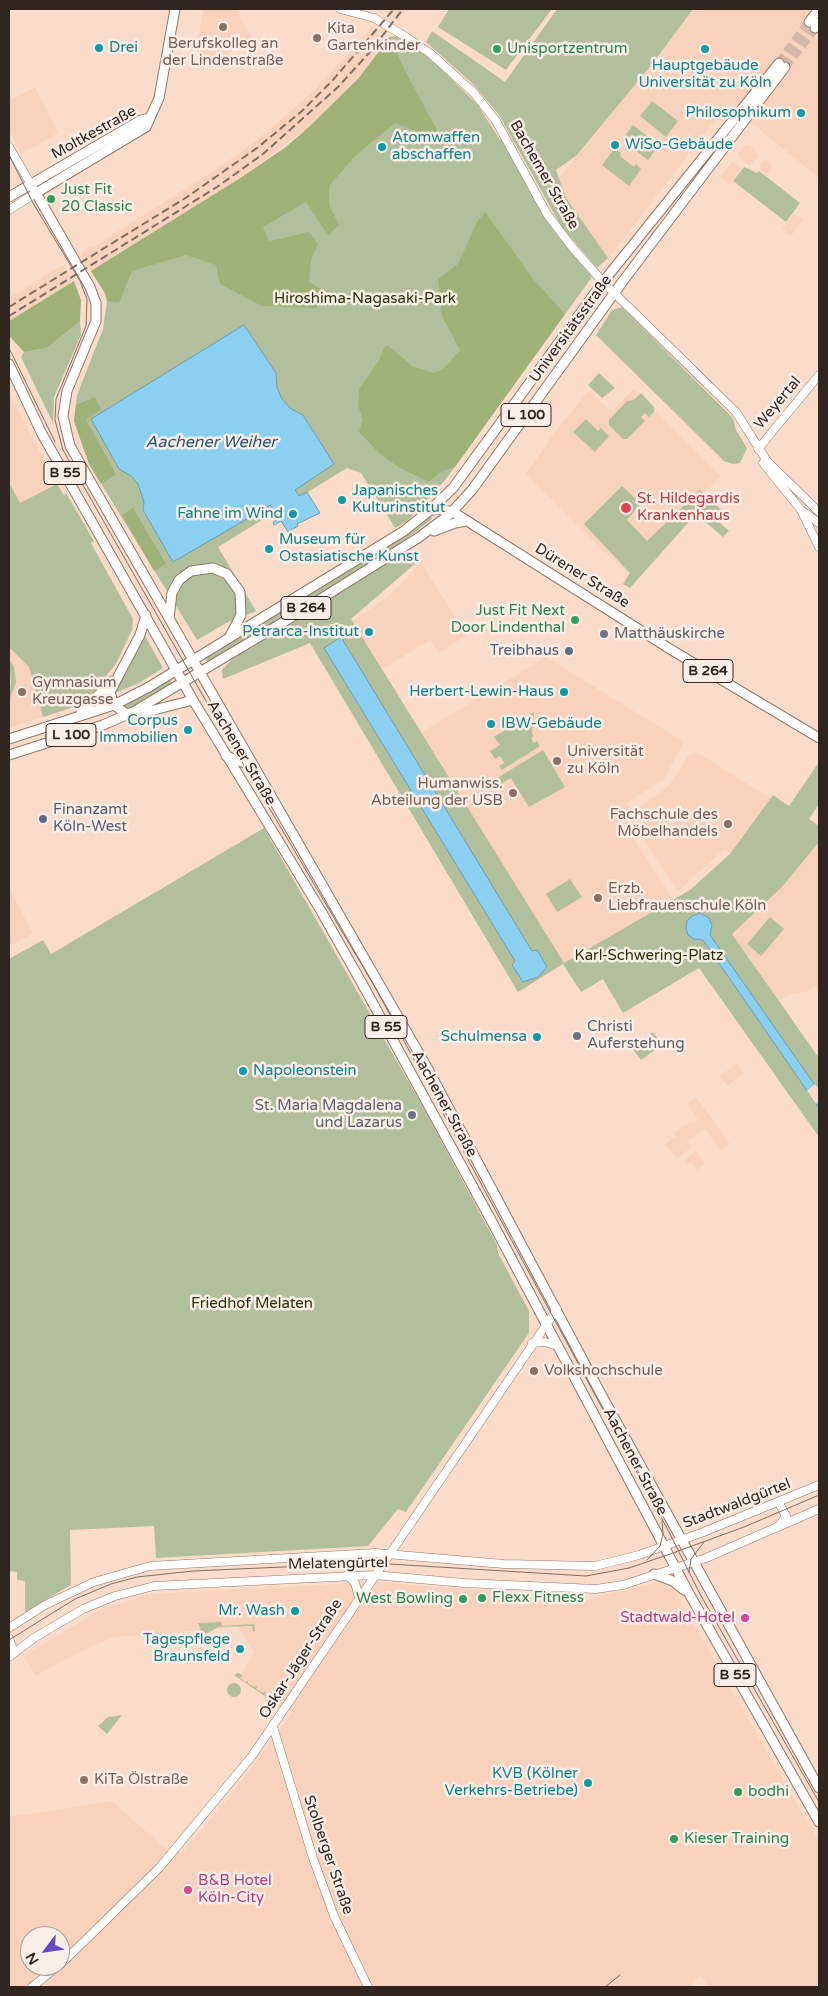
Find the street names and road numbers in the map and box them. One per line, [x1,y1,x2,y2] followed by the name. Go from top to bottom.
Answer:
[49,102,139,164] street label: Moltkestraße
[506,117,582,233] street label: Bachemer Straße
[526,272,616,386] street label: Universitätsstraße
[751,373,805,433] street label: Weyertal
[501,404,551,426] road number: L 100
[44,462,86,484] road number: B 55
[531,540,633,612] street label: Dürener Straße
[281,596,331,620] road number: B 264
[683,659,733,682] road number: B 264
[203,697,279,809] street label: Aachener Straße
[46,724,96,746] road number: L 100
[365,1016,407,1038] road number: B 55
[407,1048,481,1160] street label: Aachener Straße
[599,1405,671,1519] street label: Aachener Straße
[681,1475,793,1533] street label: Stadtwaldgürtel
[288,1554,388,1574] street label: Melatengürtel
[256,1596,346,1722] street label: Oskar-Jäger-Straße
[714,1664,756,1686] road number: B 55
[299,1793,357,1917] street label: Stolberger Straße

